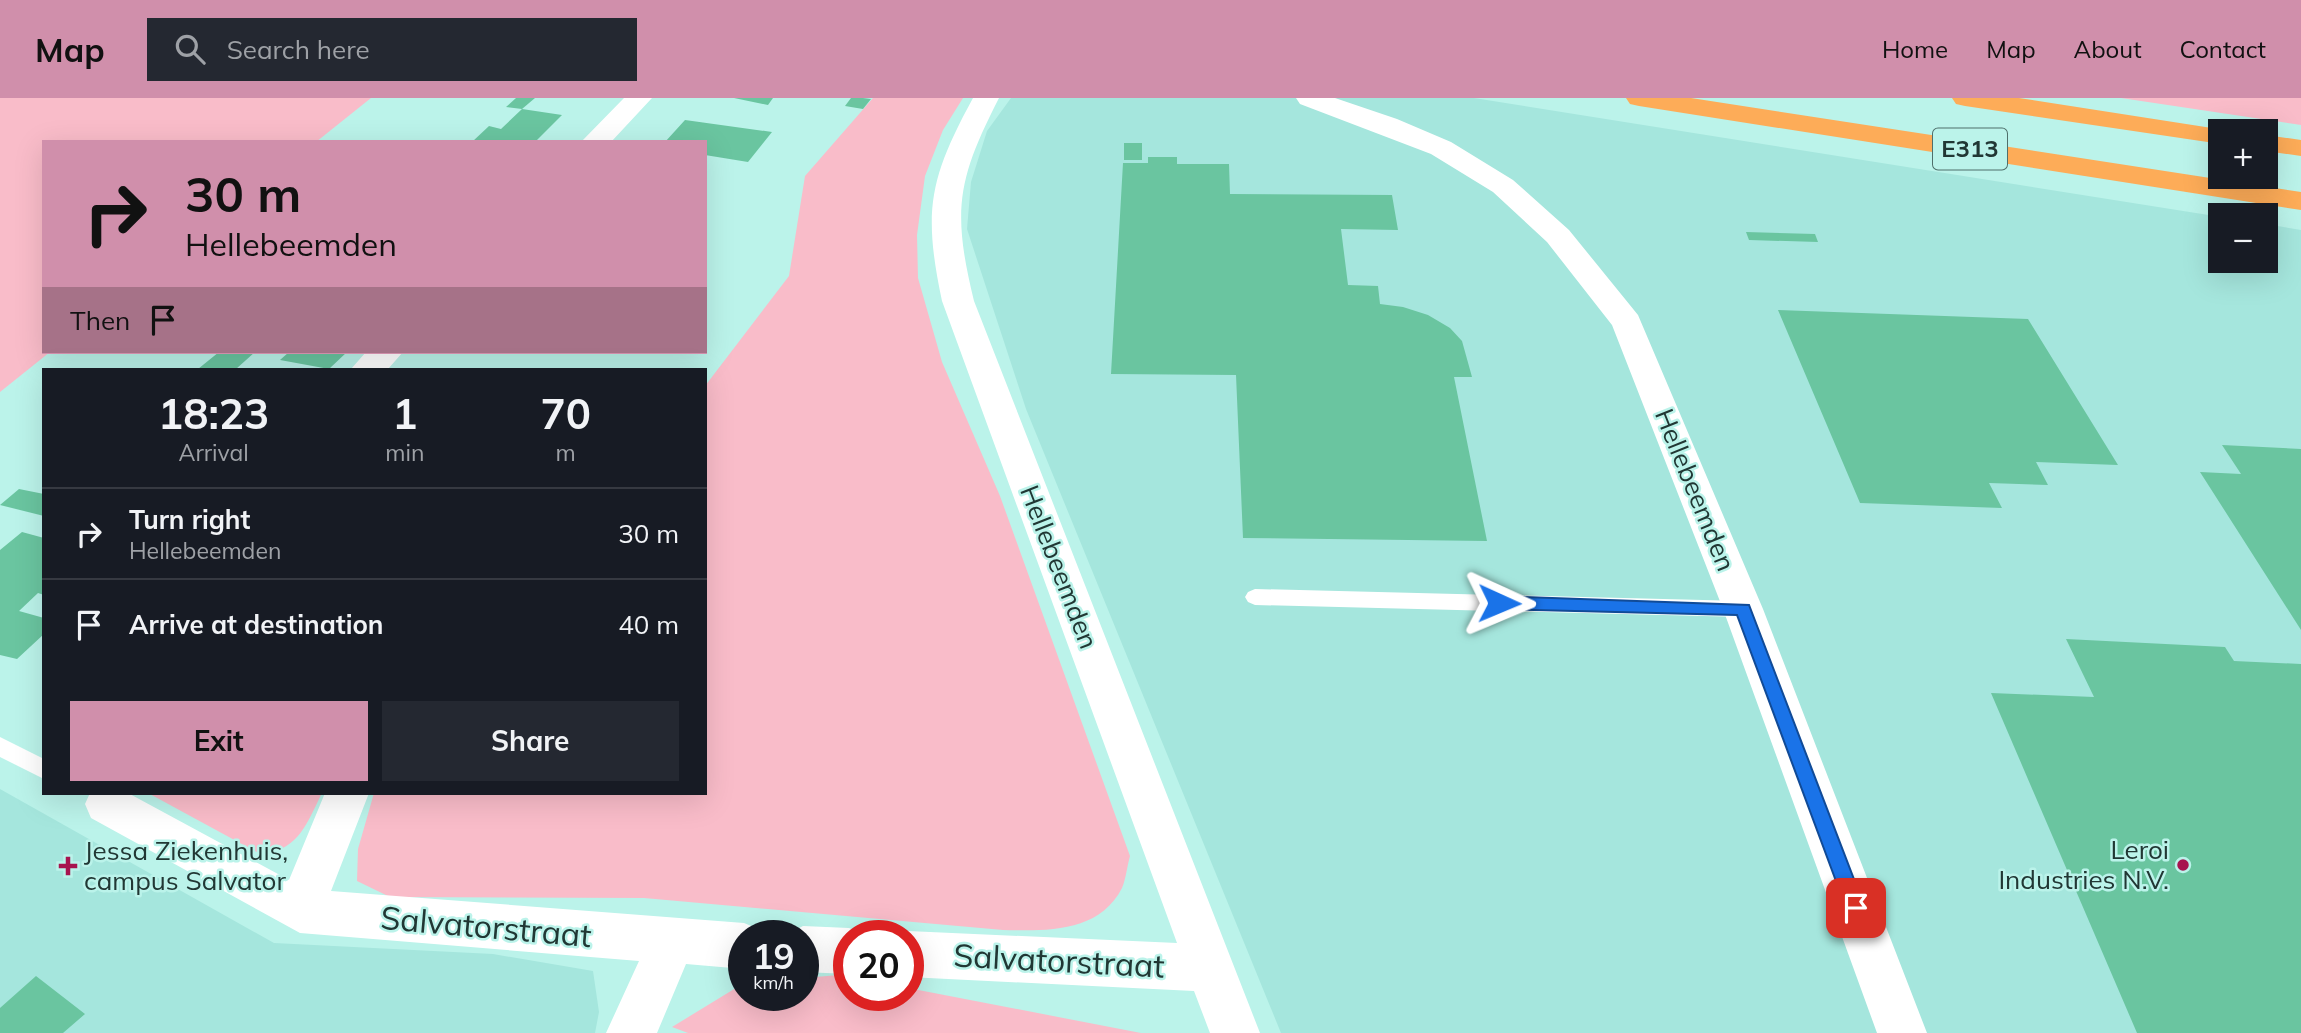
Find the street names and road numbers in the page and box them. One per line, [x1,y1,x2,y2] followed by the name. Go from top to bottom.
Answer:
[1933,129,2007,170] road number: E313
[1648,404,1743,576] street label: Hellebeemden
[1013,480,1106,653] street label: Hellebeemden
[379,897,593,955] street label: Salvatorstraat
[952,934,1166,986] street label: Salvatorstraat

